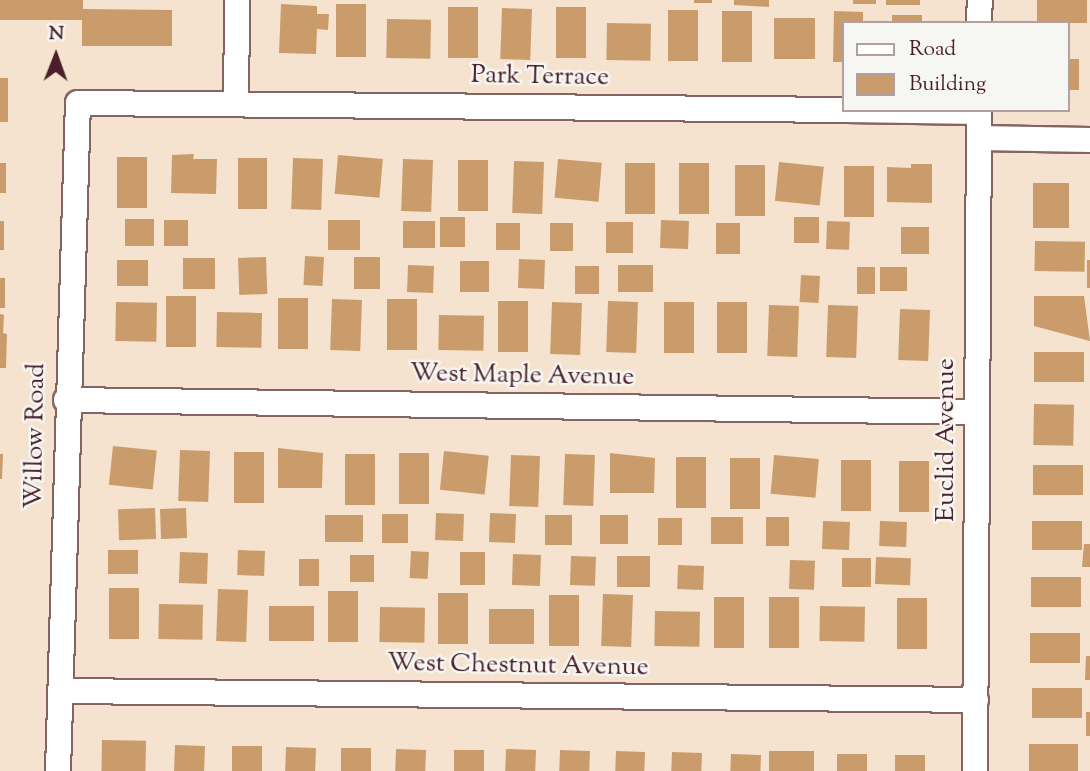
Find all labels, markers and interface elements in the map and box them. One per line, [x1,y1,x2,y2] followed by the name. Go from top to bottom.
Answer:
[21,21,91,91] north arrow
[49,21,64,48] text: N
[842,21,1069,112] legend
[909,35,956,65] text: Road
[471,60,609,94] street label: Park Terrace
[909,70,986,100] text: Building
[409,358,635,394] street label: West Maple Avenue
[931,358,963,522] street label: Euclid Avenue
[19,363,53,509] street label: Willow Road
[387,648,649,684] street label: West Chestnut Avenue

